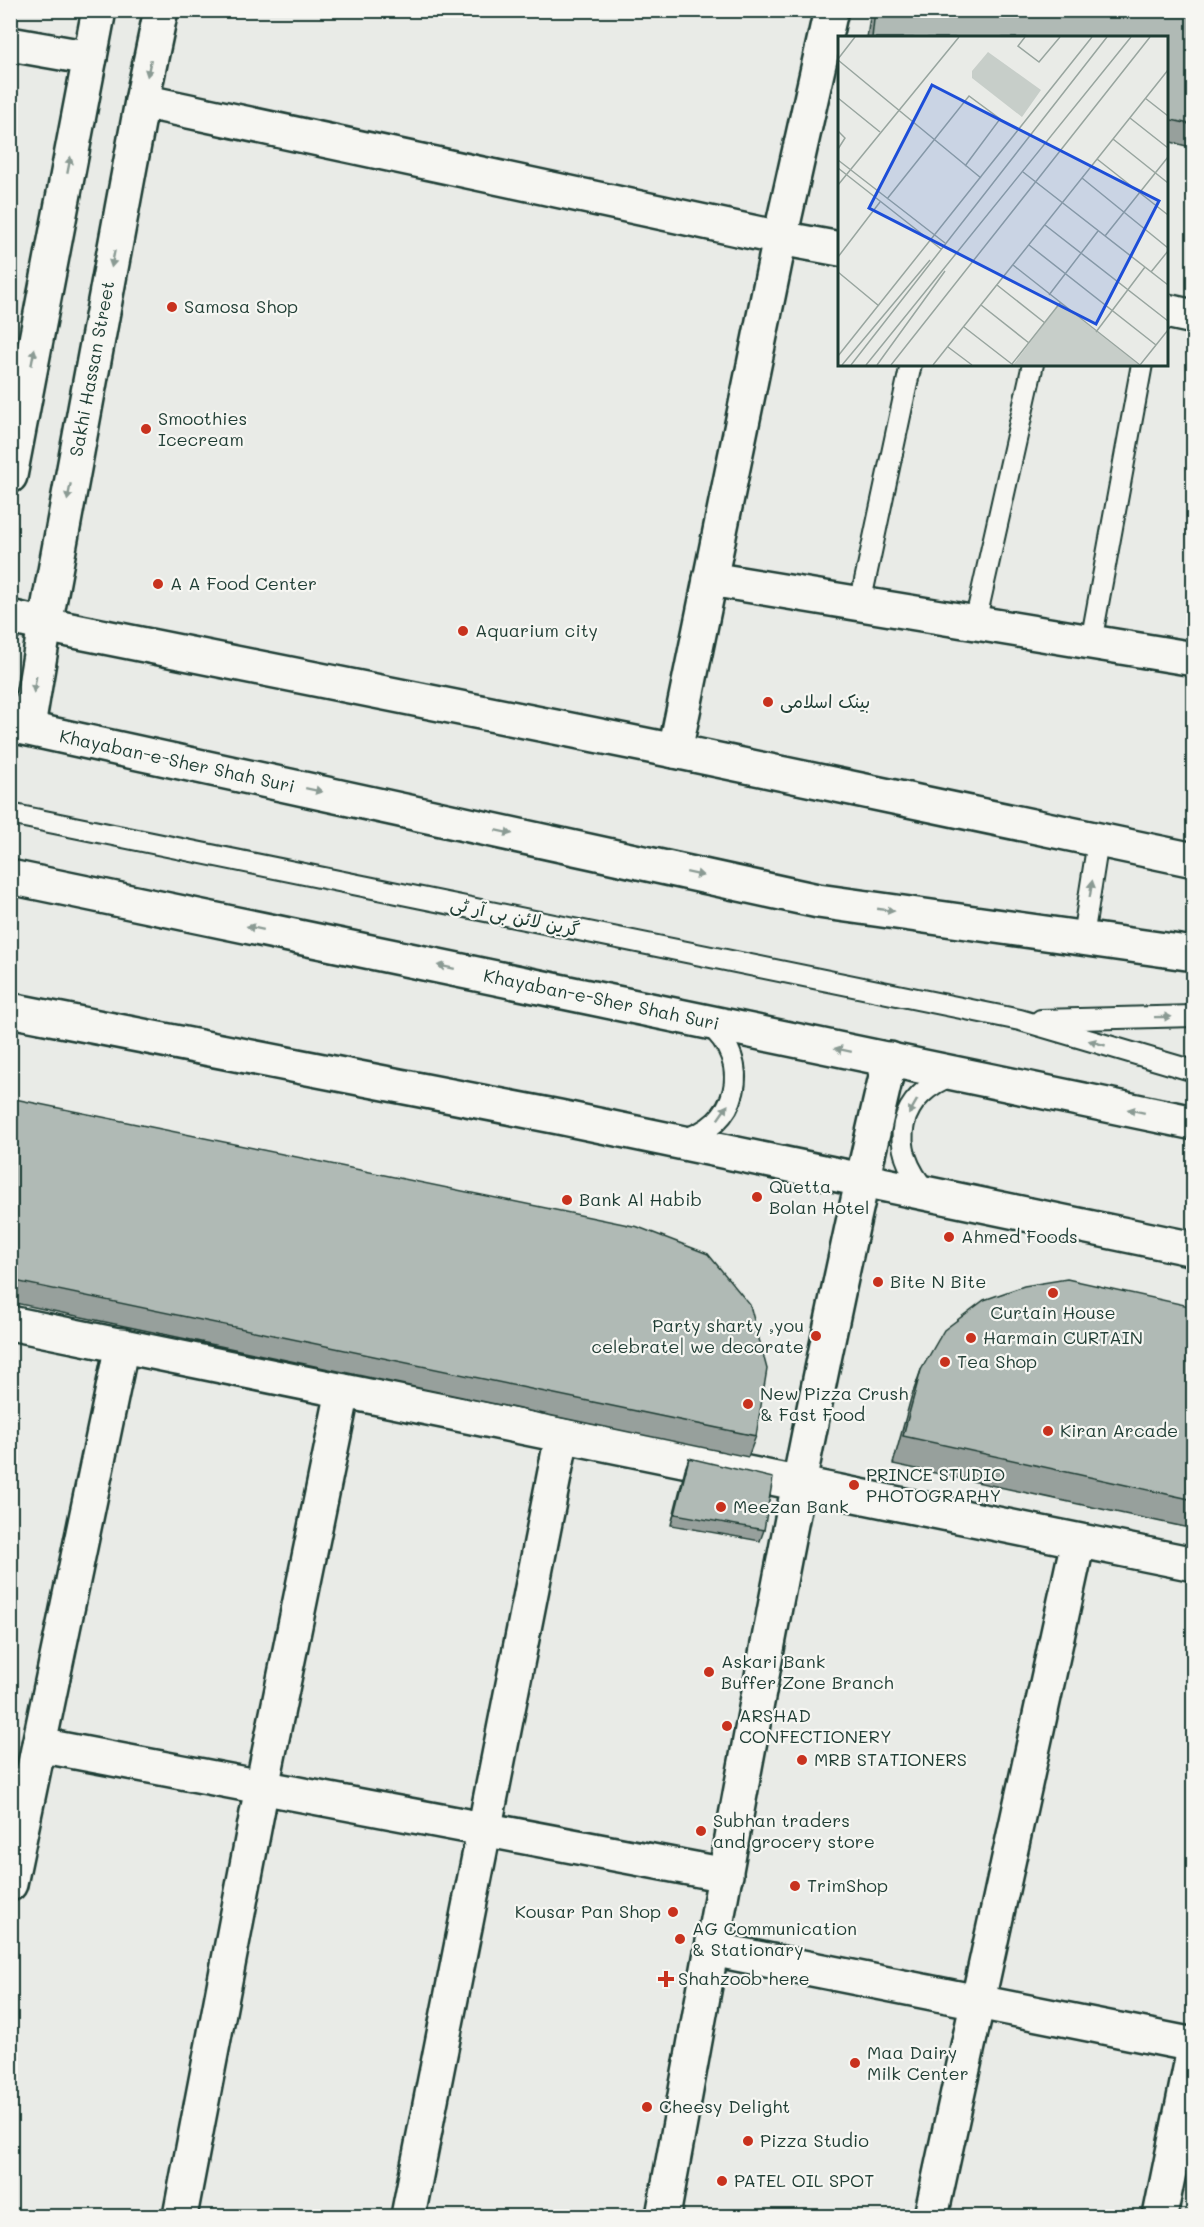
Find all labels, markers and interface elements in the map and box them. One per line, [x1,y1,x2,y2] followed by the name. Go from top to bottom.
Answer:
[838,36,1168,366] inset map
[144,58,154,77] one-way arrow
[65,156,74,175] one-way arrow
[108,250,117,269] one-way arrow
[63,279,119,458] street label: Sakhi Hassan Street
[184,294,298,318] place label: Samosa Shop
[165,300,179,314] marker: Samosa Shop
[29,347,38,366] one-way arrow
[158,406,247,451] place label: Smoothies Icecream
[139,422,153,436] marker: Smoothies Icecream
[64,483,73,502] one-way arrow
[170,571,317,595] place label: A A Food Center
[151,577,165,591] marker: A A Food Center
[475,618,598,642] place label: Aquarium city
[456,624,470,638] marker: Aquarium city
[30,675,39,694] one-way arrow
[780,689,870,713] place label: بینک اسلامی
[761,695,775,709] marker: بینک اسلامی
[57,723,297,798] street label: Khayaban-e-Sher Shah Suri
[305,786,324,795] one-way arrow
[495,828,514,837] one-way arrow
[686,869,704,879] one-way arrow
[1086,879,1095,898] one-way arrow
[448,891,582,941] street label: گرین لائن بی آر ٹی
[877,905,896,915] one-way arrow
[245,923,264,932] one-way arrow
[436,962,455,971] one-way arrow
[482,963,722,1035] street label: Khayaban-e-Sher Shah Suri
[1153,1012,1172,1022] one-way arrow
[1088,1038,1106,1047] one-way arrow
[833,1044,852,1054] one-way arrow
[907,1099,918,1115] one-way arrow
[717,1105,729,1121] one-way arrow
[1127,1106,1146,1115] one-way arrow
[769,1174,869,1219] place label: Quetta Bolan Hotel
[579,1187,702,1211] place label: Bank Al Habib
[750,1190,764,1204] marker: Quetta Bolan Hotel
[560,1193,574,1207] marker: Bank Al Habib
[961,1224,1078,1248] place label: Ahmed Foods
[942,1230,956,1244] marker: Ahmed Foods
[890,1269,986,1293] place label: Bite N Bite
[871,1275,885,1289] marker: Bite N Bite
[1046,1286,1060,1300] marker: Curtain House
[990,1300,1116,1324] place label: Curtain House
[591,1313,804,1358] place label: Party sharty ,you celebrate| we decorate
[983,1325,1143,1349] place label: Harmain CURTAIN
[809,1329,823,1343] marker: Party sharty ,you celebrate| we decorate
[964,1331,978,1345] marker: Harmain CURTAIN
[957,1349,1037,1373] place label: Tea Shop
[938,1355,952,1369] marker: Tea Shop
[760,1381,908,1426] place label: New Pizza Crush & Fast Food
[741,1397,755,1411] marker: New Pizza Crush & Fast Food
[1060,1418,1178,1442] place label: Kiran Arcade
[1041,1424,1055,1438] marker: Kiran Arcade
[866,1462,1005,1507] place label: PRINCE STUDIO PHOTOGRAPHY
[847,1478,861,1492] marker: PRINCE STUDIO PHOTOGRAPHY
[733,1494,849,1518] place label: Meezan Bank
[714,1500,728,1514] marker: Meezan Bank
[721,1649,894,1694] place label: Askari Bank Buffer Zone Branch
[702,1665,716,1679] marker: Askari Bank Buffer Zone Branch
[739,1703,892,1748] place label: ARSHAD CONFECTIONERY
[720,1719,734,1733] marker: ARSHAD CONFECTIONERY
[814,1747,967,1771] place label: MRB STATIONERS
[795,1753,809,1767] marker: MRB STATIONERS
[713,1808,875,1853] place label: Subhan traders and grocery store
[694,1824,708,1838] marker: Subhan traders and grocery store
[807,1873,888,1897] place label: TrimShop
[788,1879,802,1893] marker: TrimShop
[515,1899,661,1923] place label: Kousar Pan Shop
[666,1905,680,1919] marker: Kousar Pan Shop
[692,1916,857,1961] place label: AG Communication & Stationary
[673,1932,687,1946] marker: AG Communication & Stationary
[678,1966,810,1990] place label: Shahzoob here
[659,1972,673,1986] marker: Shahzoob here
[867,2040,969,2085] place label: Maa Dairy Milk Center
[848,2056,862,2070] marker: Maa Dairy Milk Center
[659,2094,790,2118] place label: Cheesy Delight
[640,2100,654,2114] marker: Cheesy Delight
[760,2128,869,2152] place label: Pizza Studio
[741,2134,755,2148] marker: Pizza Studio
[734,2168,874,2192] place label: PATEL OIL SPOT
[715,2174,729,2188] marker: PATEL OIL SPOT

